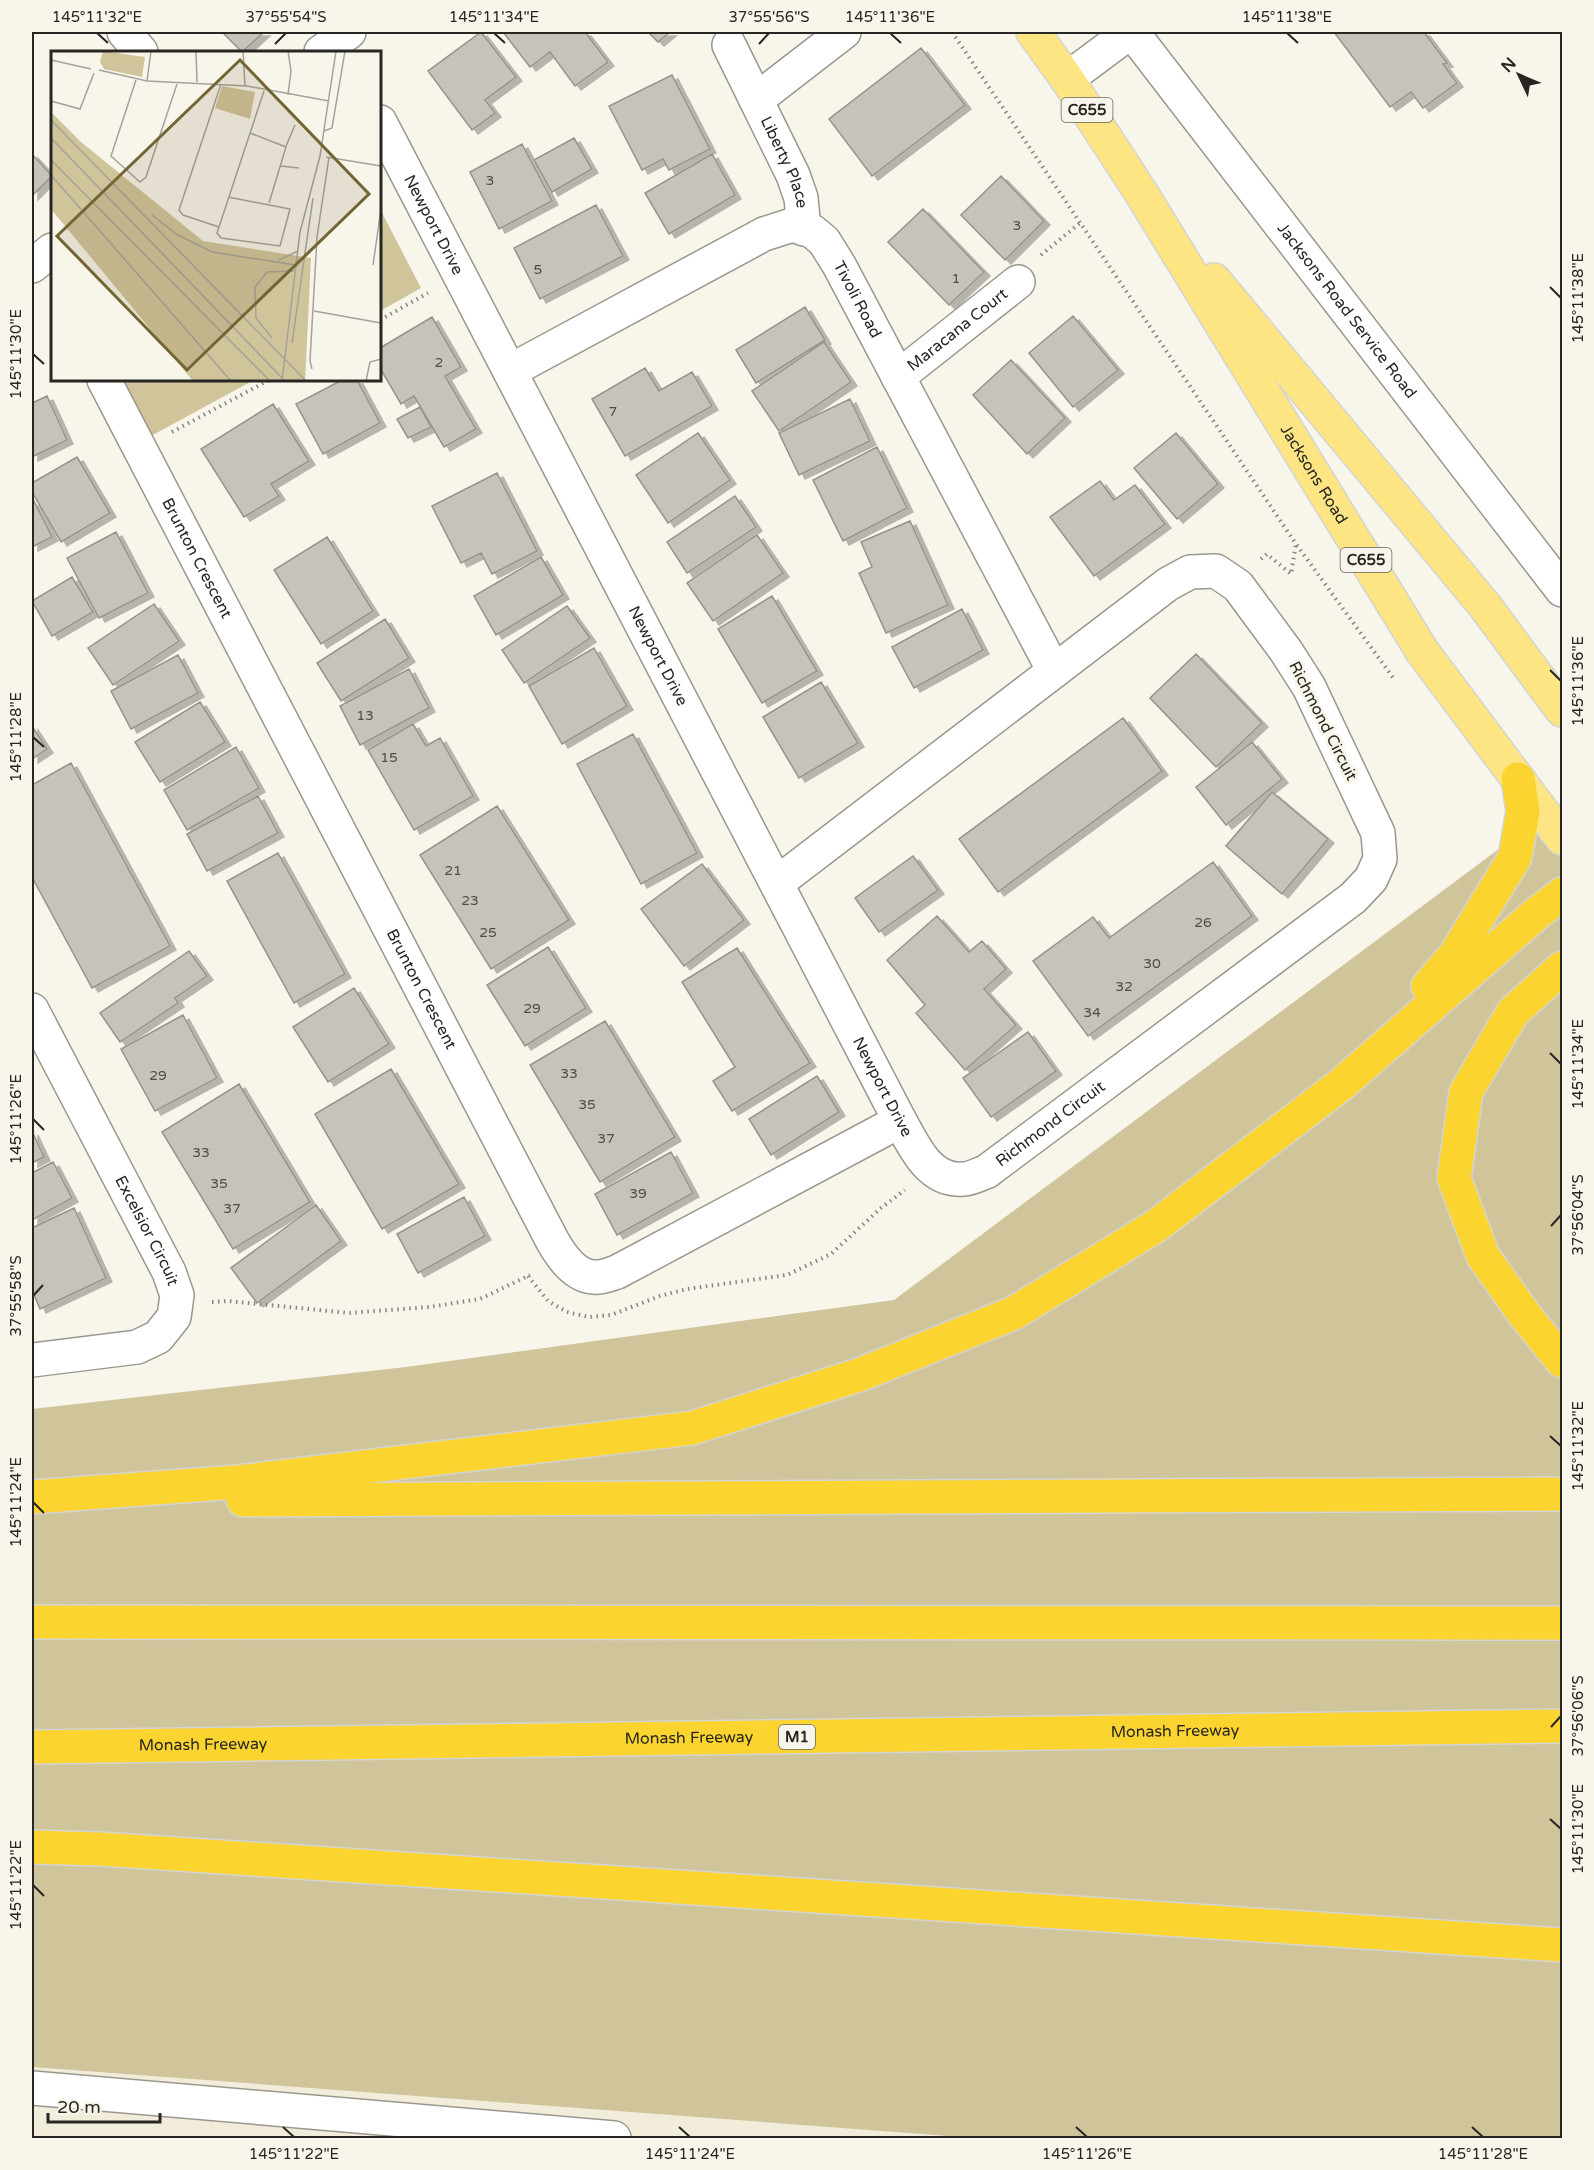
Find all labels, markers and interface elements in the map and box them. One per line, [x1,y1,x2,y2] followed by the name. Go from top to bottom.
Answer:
[52,8,142,26] text: 145°11'32"E
[245,8,327,26] text: 37°55'54"S
[449,8,539,26] text: 145°11'34"E
[728,8,810,26] text: 37°55'56"S
[845,8,935,26] text: 145°11'36"E
[1242,8,1332,26] text: 145°11'38"E
[1489,45,1549,105] north arrow
[51,51,381,381] inset map
[1497,54,1521,77] text: N
[1062,98,1112,122] road number: C655
[756,113,812,209] street label: Liberty Place
[399,171,468,278] street label: Newport Drive
[486,172,494,189] house number: 3
[1013,217,1021,234] house number: 3
[1273,219,1421,403] street label: Jacksons Road Service Road
[1569,253,1587,343] text: 145°11'38"E
[829,258,886,341] street label: Tivoli Road
[534,261,542,278] house number: 5
[952,270,960,287] house number: 1
[903,284,1012,376] street label: Maracana Court
[7,309,25,399] text: 145°11'30"E
[435,354,443,371] house number: 2
[609,403,617,420] house number: 7
[1276,421,1352,528] street label: Jacksons Road
[157,495,236,622] street label: Brunton Crescent
[1340,548,1392,572] road number: C655
[624,603,692,709] street label: Newport Drive
[1569,636,1587,726] text: 145°11'36"E
[1284,658,1362,784] street label: Richmond Circuit
[7,692,25,782] text: 145°11'28"E
[356,707,374,724] house number: 13
[380,749,398,766] house number: 15
[444,862,462,879] house number: 21
[461,892,479,909] house number: 23
[1194,914,1212,931] house number: 26
[479,924,497,941] house number: 25
[382,926,461,1053] street label: Brunton Crescent
[1143,955,1161,972] house number: 30
[1115,978,1133,995] house number: 32
[523,1000,541,1017] house number: 29
[1083,1004,1101,1021] house number: 34
[1569,1019,1587,1109] text: 145°11'34"E
[848,1034,917,1140] street label: Newport Drive
[560,1065,578,1082] house number: 33
[149,1067,167,1084] house number: 29
[7,1074,25,1164] text: 145°11'26"E
[992,1077,1109,1171] street label: Richmond Circuit
[578,1096,596,1113] house number: 35
[597,1130,615,1147] house number: 37
[192,1144,210,1161] house number: 33
[110,1172,183,1289] street label: Excelsior Circuit
[1569,1174,1587,1256] text: 37°56'04"S
[210,1175,228,1192] house number: 35
[629,1185,647,1202] house number: 39
[223,1200,241,1217] house number: 37
[7,1255,25,1337] text: 37°55'58"S
[1569,1401,1587,1491] text: 145°11'32"E
[7,1457,25,1547] text: 145°11'24"E
[1569,1675,1587,1757] text: 37°56'06"S
[1110,1720,1240,1742] street label: Monash Freeway
[779,1725,815,1749] road number: M1
[625,1727,754,1749] street label: Monash Freeway
[139,1734,268,1756] street label: Monash Freeway
[1569,1784,1587,1874] text: 145°11'30"E
[7,1840,25,1930] text: 145°11'22"E
[48,2086,160,2124] scale bar
[57,2096,101,2118] text: 20 m
[249,2145,339,2163] text: 145°11'22"E
[645,2145,735,2163] text: 145°11'24"E
[1042,2145,1132,2163] text: 145°11'26"E
[1438,2145,1528,2163] text: 145°11'28"E

